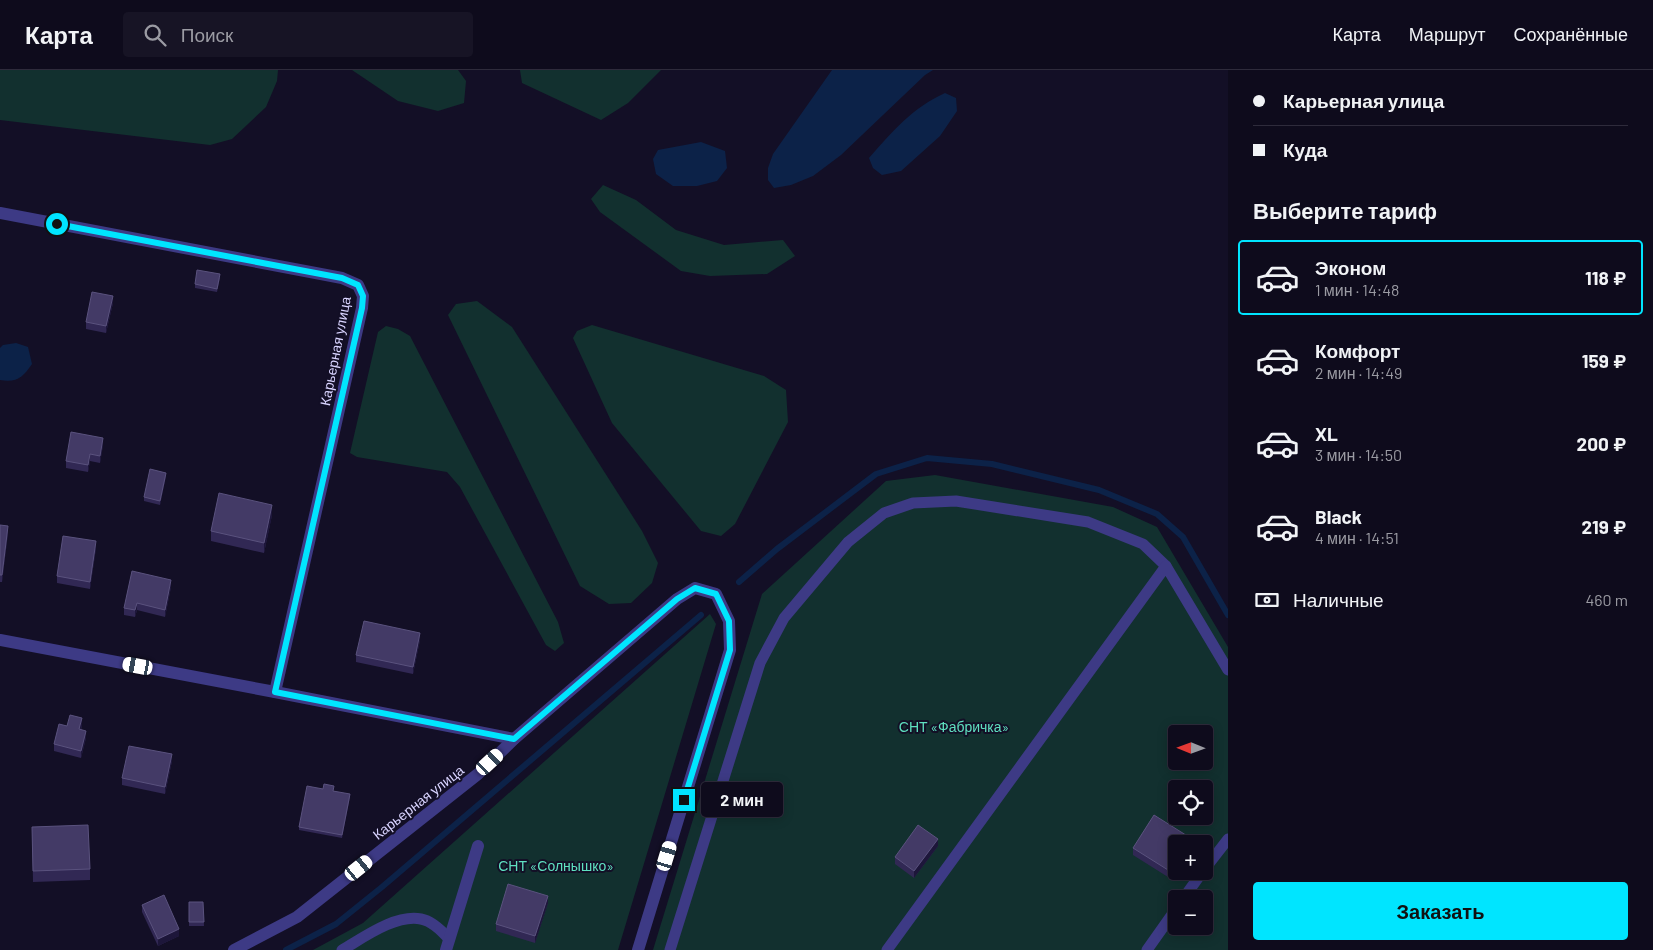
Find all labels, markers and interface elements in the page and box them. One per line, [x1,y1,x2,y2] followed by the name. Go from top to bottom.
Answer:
[123,12,473,57] search box
[25,20,93,49] text: Карта
[141,21,169,49] icon: search
[181,23,233,46] text: Поиск
[1333,23,1381,45] text: Карта
[1409,23,1485,45] text: Маршрут
[1513,23,1628,45] text: Сохранённые
[1283,89,1444,112] text: Карьерная улица
[1283,138,1327,161] text: Куда
[1253,197,1437,223] text: Выберите тариф
[46,213,68,235] route start
[1255,255,1300,300] icon: car
[1315,256,1386,279] text: Эконом
[1585,266,1626,289] text: 118 ₽
[1315,280,1399,299] text: 1 мин · 14:48
[316,295,354,407] street label: Карьерная улица
[1255,338,1300,383] icon: car
[1315,339,1400,362] text: Комфорт
[1582,349,1626,372] text: 159 ₽
[1315,363,1402,382] text: 2 мин · 14:49
[1255,421,1300,466] icon: car
[1315,422,1338,445] text: XL
[1577,432,1626,455] text: 200 ₽
[1315,445,1402,464] text: 3 мин · 14:50
[1255,504,1300,549] icon: car
[1315,505,1362,528] text: Black
[1582,515,1626,538] text: 219 ₽
[1315,528,1399,547] text: 4 мин · 14:51
[1253,586,1281,614] icon: cash
[1293,588,1384,611] text: Наличные
[1585,590,1628,609] text: 460 m
[121,656,154,676] car
[899,718,1009,735] park label: СНТ «Фабричка»
[1168,725,1212,770] north arrow
[1168,725,1213,935] map controls
[473,746,506,778] car
[369,761,467,843] street label: Карьерная улица
[1168,780,1213,825] button: locate
[702,782,784,818] callout: 2 мин
[673,789,695,811] route end
[720,790,764,809] text: 2 мин
[1168,835,1213,880] button: +
[655,839,678,873] car
[342,853,375,883] car
[498,857,614,874] park label: СНТ «Солнышко»
[1253,882,1628,940] button: Заказать
[1168,890,1213,935] button: −

